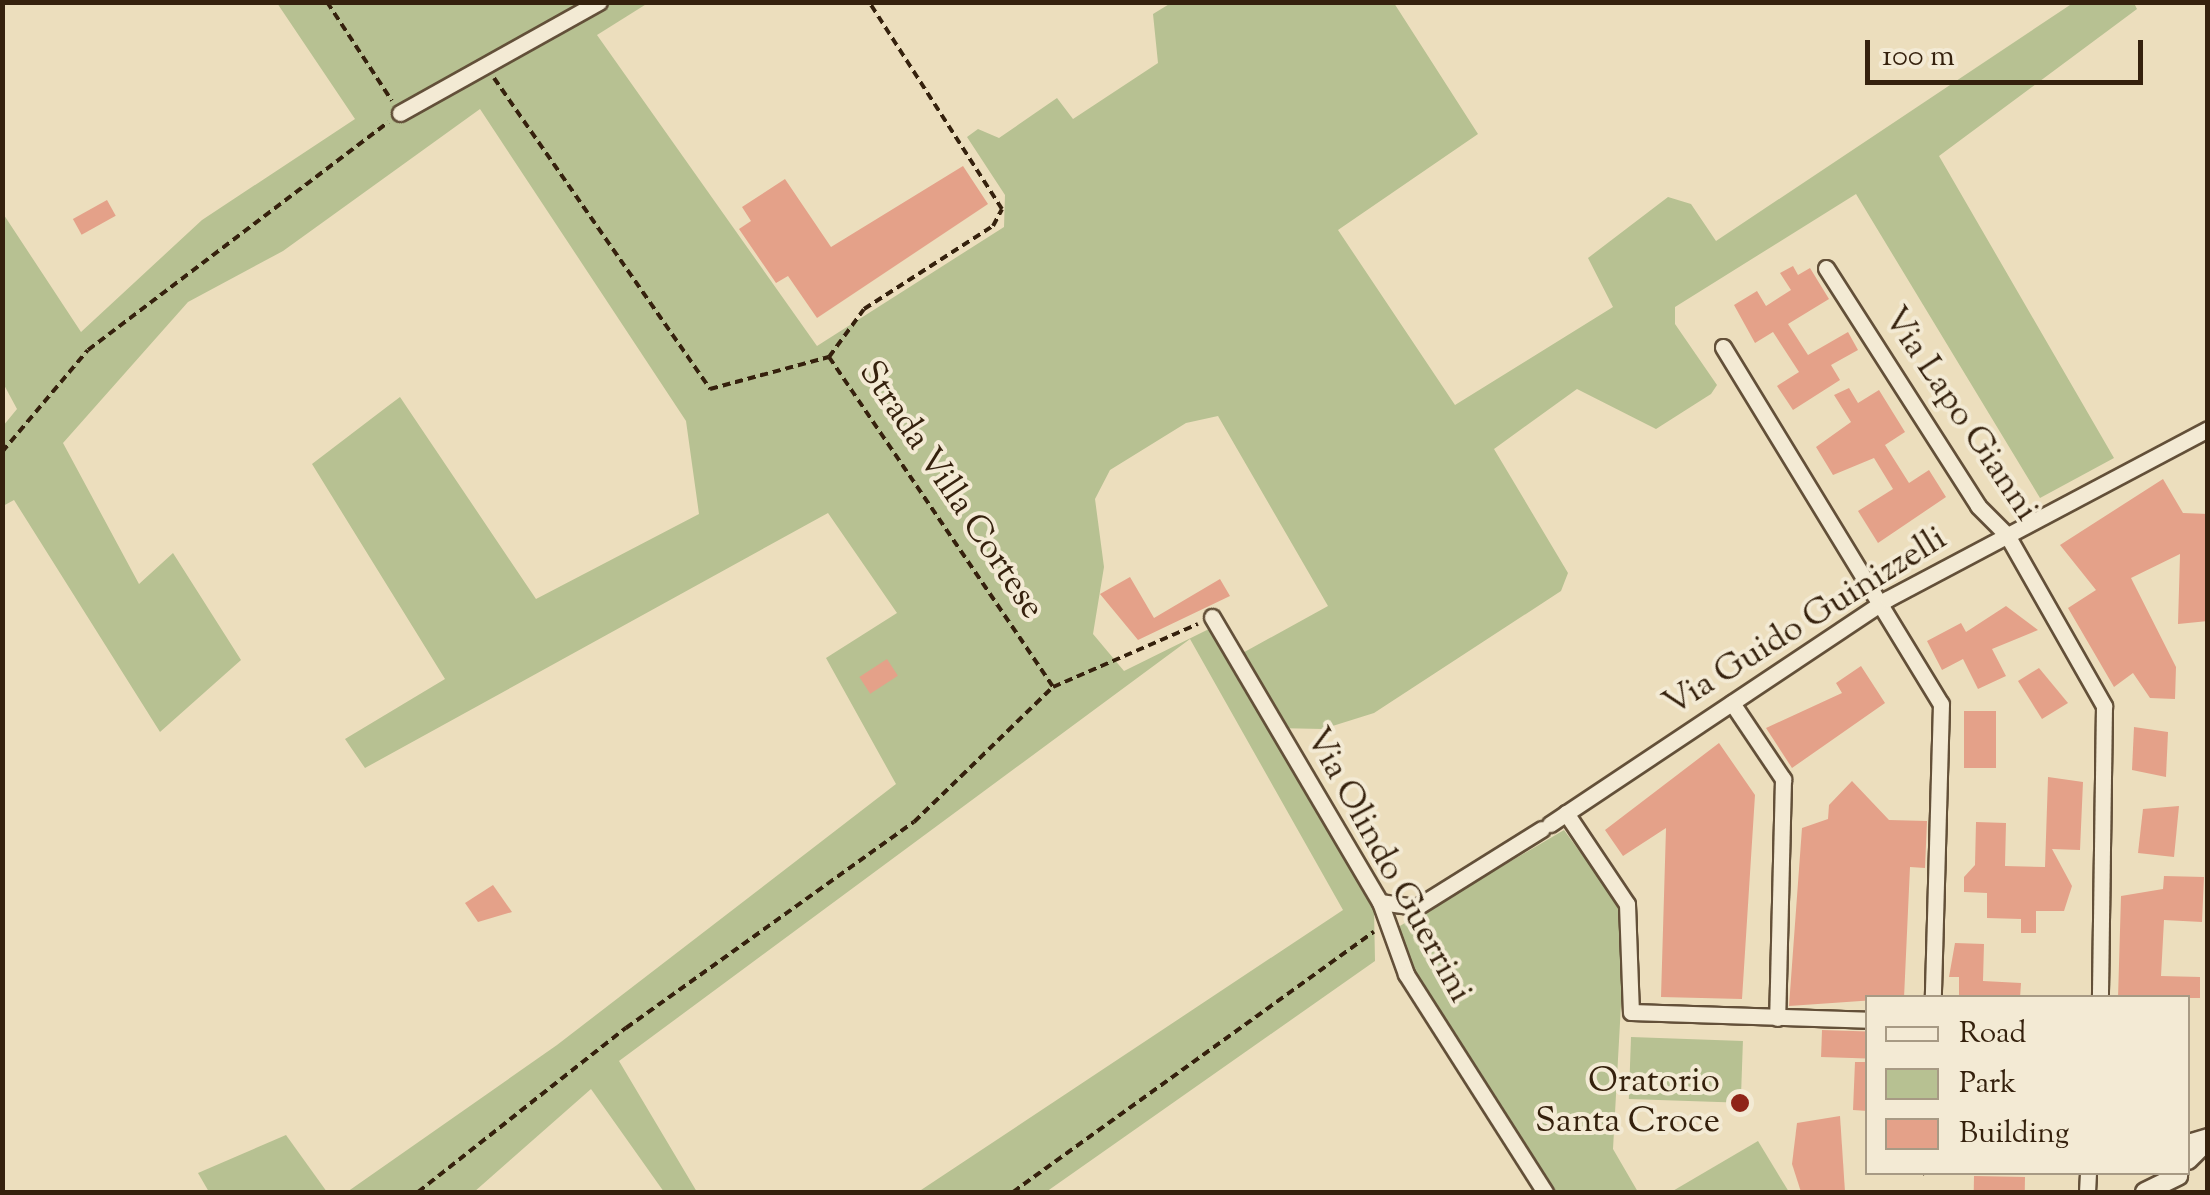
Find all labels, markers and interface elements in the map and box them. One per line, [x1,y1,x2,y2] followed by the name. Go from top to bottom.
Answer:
[1870,20,2148,82] scale bar
[1882,36,1955,79] text: 100 m
[1872,300,2046,530] street label: Via Lapo Gianni
[848,354,1052,628] street label: Strada Villa Cortese
[1657,519,1955,727] street label: Via Guido Guinizzelli
[1294,721,1480,1011] street label: Via Olindo Guerrini
[1865,995,2190,1175] legend
[1959,1013,2026,1056] text: Road
[1535,1062,1720,1144] place label: Oratorio Santa Croce
[1959,1063,2016,1106] text: Park
[1729,1092,1751,1114] marker: Oratorio Santa Croce
[1959,1113,2069,1156] text: Building

